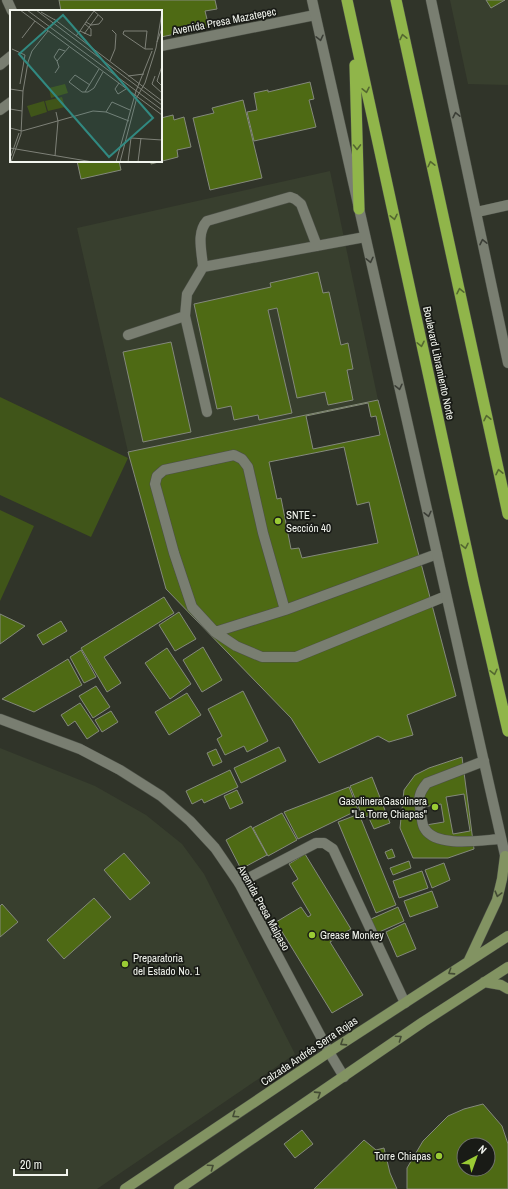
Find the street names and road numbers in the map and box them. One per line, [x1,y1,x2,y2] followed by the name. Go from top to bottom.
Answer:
[170,4,278,38] street label: Avenida Presa Mazatepec
[420,305,458,421] street label: Boulevard Libramiento Norte
[234,862,293,953] street label: Avenida Presa Malpaso
[258,1013,360,1089] street label: Calzada Andrés Serra Rojas

